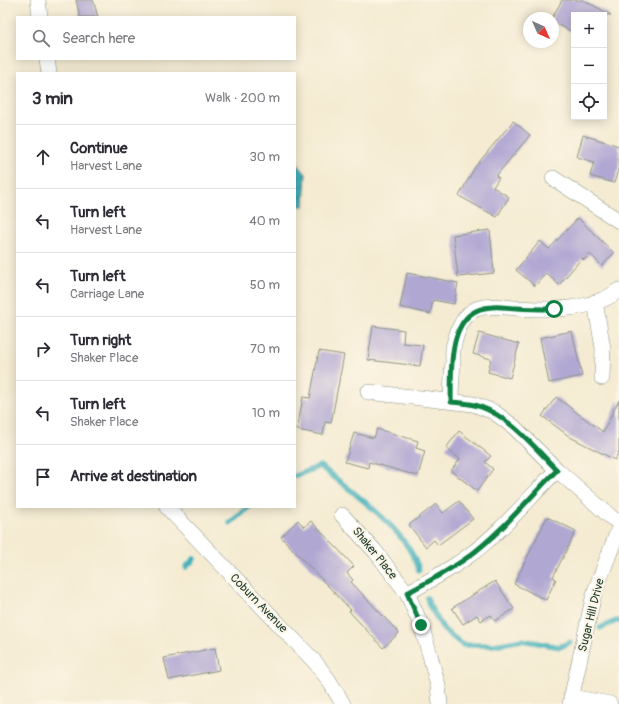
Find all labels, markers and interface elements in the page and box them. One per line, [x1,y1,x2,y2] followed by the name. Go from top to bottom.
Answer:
[523,12,559,48] north arrow
[571,12,607,120] map controls
[571,12,607,48] button: +
[16,16,296,60] search box
[30,27,52,49] icon: search
[62,29,135,48] text: Search here
[571,48,607,84] button: −
[571,84,607,120] button: locate
[32,88,73,109] text: 3 min
[205,90,280,106] text: Walk · 200 m
[70,139,128,158] text: Continue
[32,146,54,168] icon: ahead
[250,149,280,165] text: 30 m
[70,158,142,174] text: Harvest Lane
[70,203,126,222] text: Turn left
[32,210,54,232] icon: left
[249,213,280,229] text: 40 m
[70,222,142,238] text: Harvest Lane
[70,267,126,286] text: Turn left
[32,274,54,296] icon: left
[250,277,280,293] text: 50 m
[70,286,144,302] text: Carriage Lane
[545,300,563,318] route start
[70,331,131,350] text: Turn right
[32,338,54,360] icon: right
[250,341,280,357] text: 70 m
[70,350,138,366] text: Shaker Place
[70,395,126,414] text: Turn left
[32,402,54,424] icon: left
[252,405,280,421] text: 10 m
[70,414,138,430] text: Shaker Place
[32,466,54,488] icon: arrive
[70,467,197,486] text: Arrive at destination
[349,524,400,583] street label: Shaker Place
[227,571,291,636] street label: Coburn Avenue
[575,577,608,653] street label: Sugar Hill Drive
[412,616,430,634] route end

